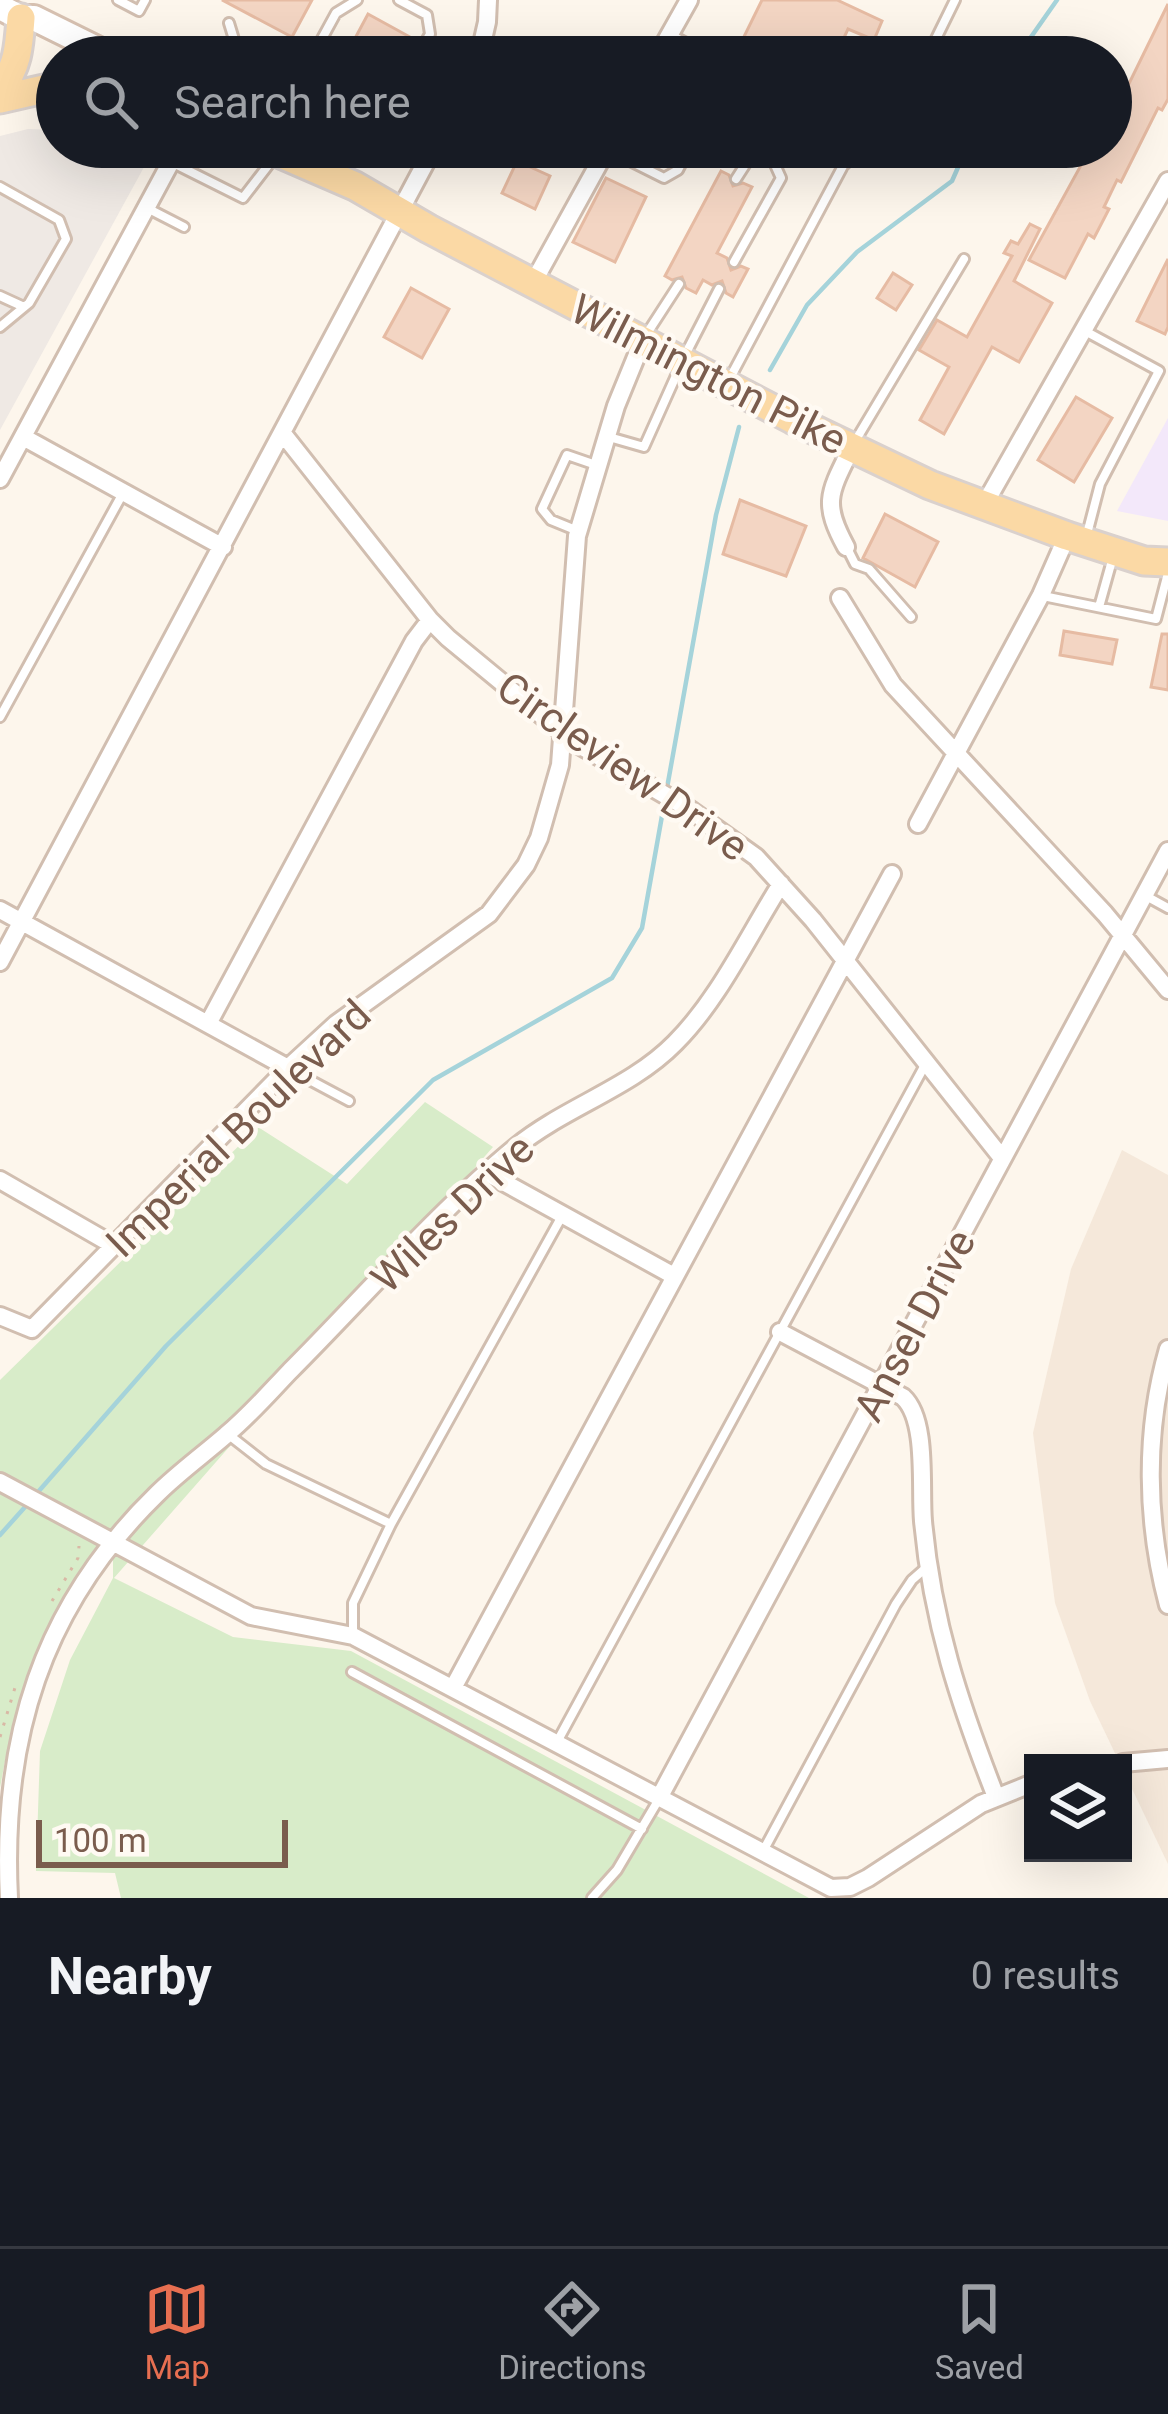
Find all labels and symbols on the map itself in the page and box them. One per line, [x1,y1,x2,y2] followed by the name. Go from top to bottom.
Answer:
[563,284,855,465] street label: Wilmington Pike
[488,662,757,871] street label: Circleview Drive
[96,990,381,1267] street label: Imperial Boulevard
[361,1124,544,1303] street label: Wiles Drive
[844,1221,985,1429] street label: Ansel Drive
[36,1814,288,1867] scale bar

